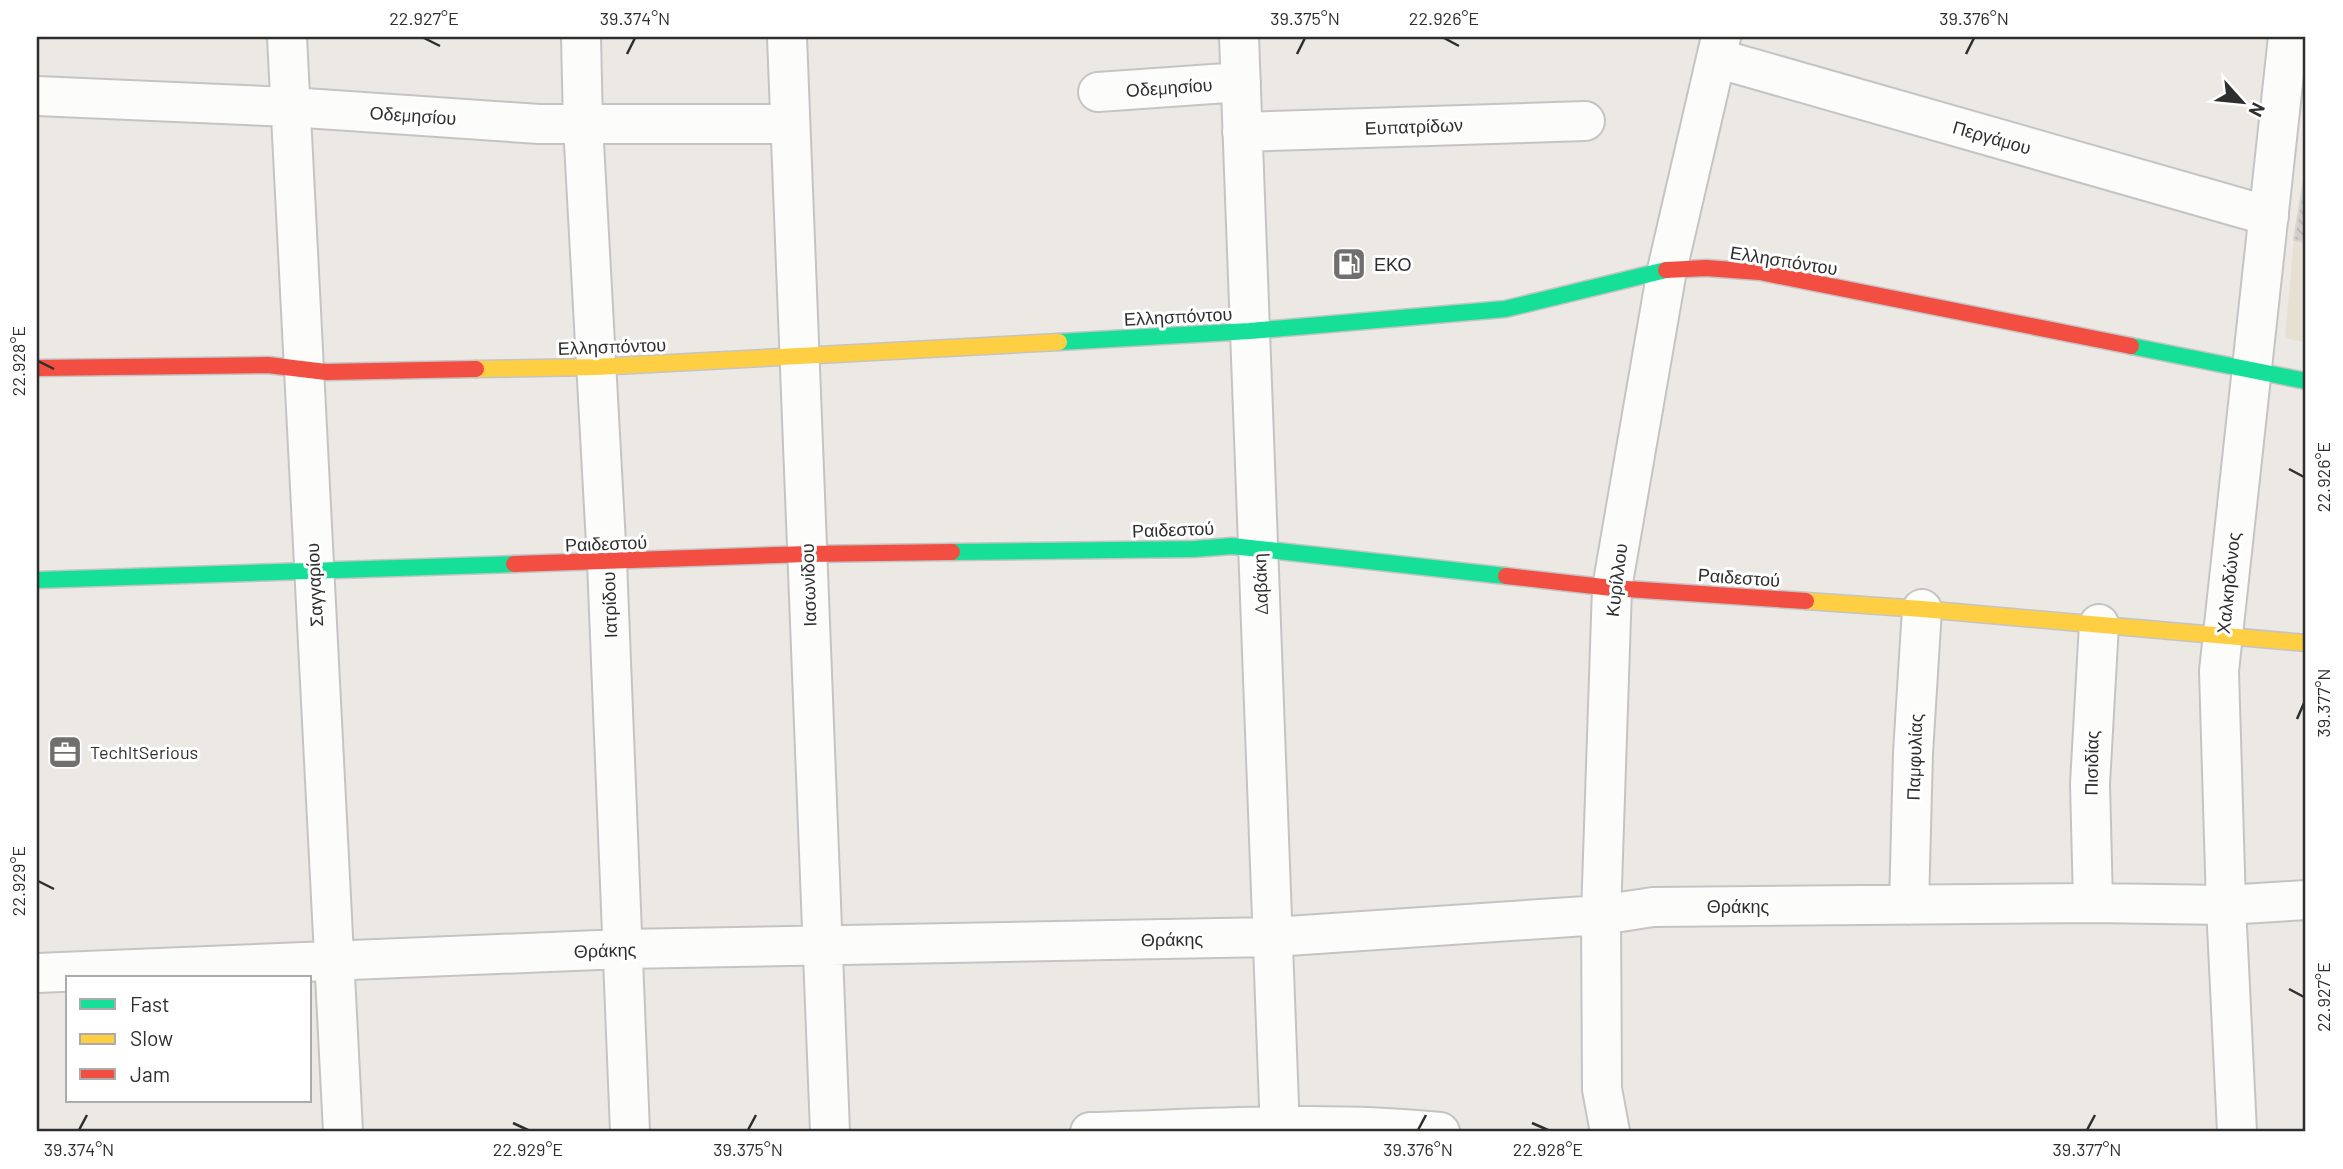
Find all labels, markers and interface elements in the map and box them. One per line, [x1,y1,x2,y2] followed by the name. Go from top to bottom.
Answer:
[389,7,459,29] text: 22.927°E
[600,7,670,29] text: 39.374°N
[1270,7,1340,29] text: 39.375°N
[1409,7,1479,29] text: 22.926°E
[1939,7,2009,29] text: 39.376°N
[2206,66,2276,136] north arrow
[1125,73,1213,101] street label: Οδεμησίου
[2244,99,2271,121] text: N
[369,101,457,129] street label: Οδεμησίου
[1364,113,1464,139] street label: Ευπατρίδων
[1950,115,2034,159] street label: Περγάμου
[1729,241,1839,279] street label: Ελλησπόντου
[1330,245,1368,283] fuel station icon: ΕΚΟ
[1374,253,1411,275] place label: ΕΚΟ
[1123,302,1233,330] street label: Ελλησπόντου
[7,326,29,396] text: 22.928°E
[557,333,667,359] street label: Ελλησπόντου
[2312,442,2334,512] text: 22.926°E
[1132,517,1214,541] street label: Ραιδεστού
[565,531,647,555] street label: Ραιδεστού
[2212,531,2244,635] street label: Χαλκηδώνος
[301,542,327,628] street label: Σαγγαρίου
[1601,542,1631,618] street label: Κυρίλλου
[796,543,820,627] street label: Ιασωνίδου
[1248,553,1272,615] street label: Δαβάκη
[1697,563,1781,591] street label: Ραιδεστού
[597,571,621,639] street label: Ιατρίδου
[2312,669,2334,737] text: 39.377°N
[1901,713,1927,801] street label: Παμφυλίας
[2079,730,2103,796] street label: Πισιδίας
[46,733,84,771] office icon: TechItSerious
[90,741,198,763] place label: TechItSerious
[7,846,29,916] text: 22.929°E
[1707,895,1769,917] street label: Θράκης
[1141,927,1204,951] street label: Θράκης
[573,938,637,962] street label: Θράκης
[2312,962,2334,1032] text: 22.927°E
[66,976,312,1102] legend
[130,991,170,1016] text: Fast
[130,1025,173,1050] text: Slow
[130,1061,170,1086] text: Jam
[44,1138,114,1160] text: 39.374°N
[493,1138,563,1160] text: 22.929°E
[713,1138,783,1160] text: 39.375°N
[1383,1138,1453,1160] text: 39.376°N
[1513,1138,1583,1160] text: 22.928°E
[2053,1138,2121,1160] text: 39.377°N

